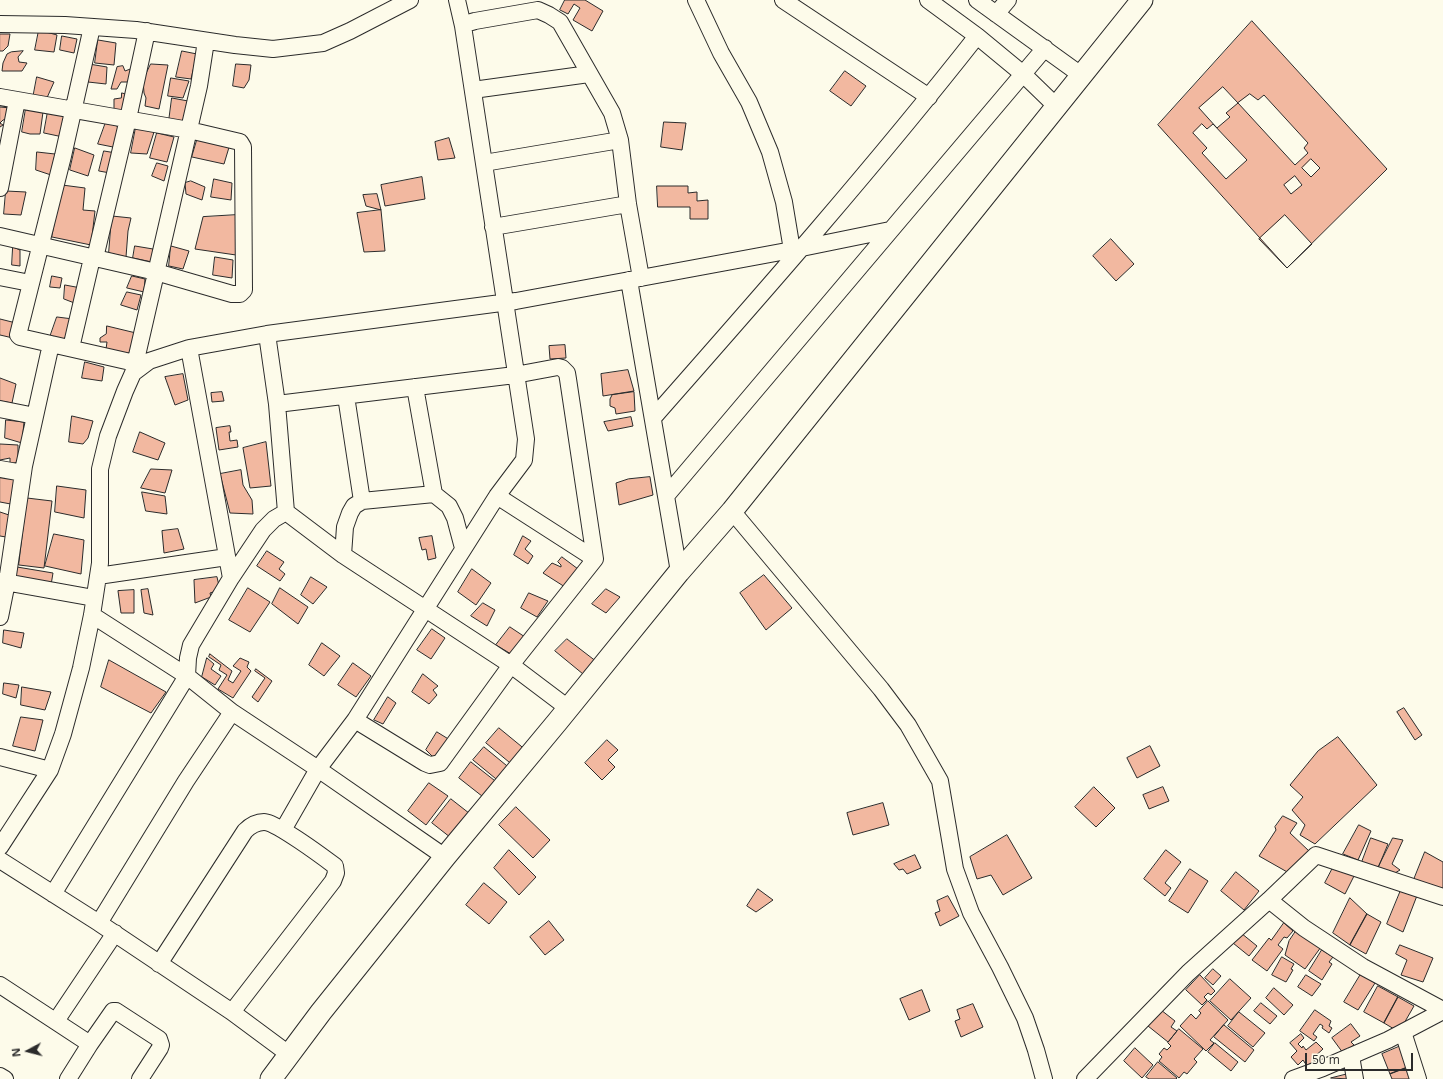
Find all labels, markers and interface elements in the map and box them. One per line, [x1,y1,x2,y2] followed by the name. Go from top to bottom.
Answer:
[8,1031,48,1071] north arrow
[1307,1045,1415,1071] scale bar
[8,1047,24,1058] text: N
[1312,1051,1340,1068] text: 50 m

